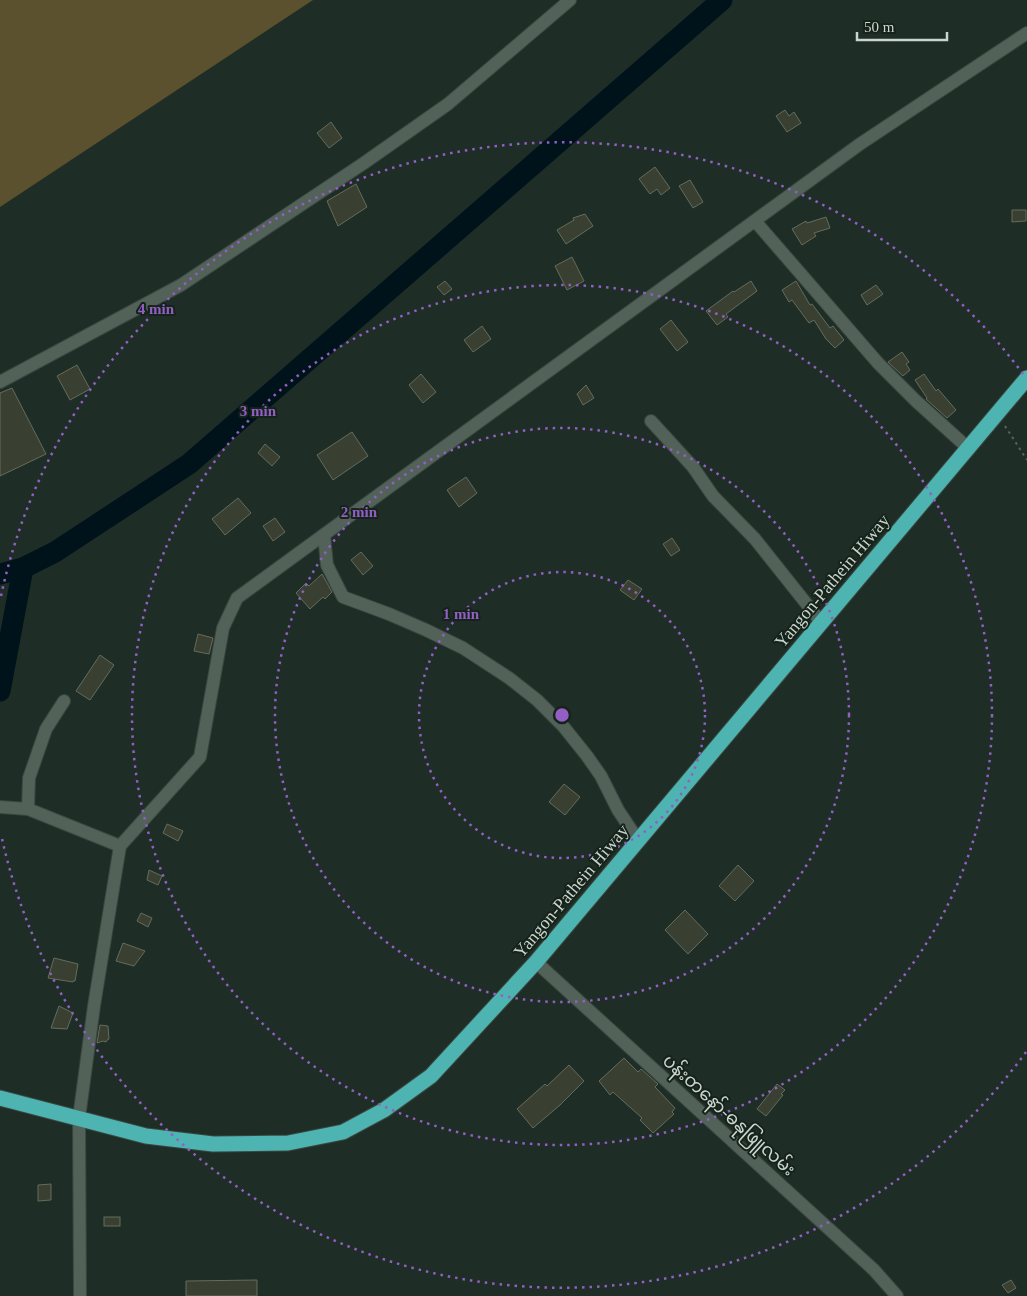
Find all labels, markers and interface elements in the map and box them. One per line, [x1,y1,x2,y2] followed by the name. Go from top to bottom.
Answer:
[857,10,947,42] scale bar
[864,19,895,35] text: 50 m
[138,301,175,317] text: 4 min
[240,403,277,419] text: 3 min
[341,504,378,520] text: 2 min
[770,510,894,652] street label: Yangon-Pathein Hiway
[443,606,480,622] text: 1 min
[553,706,571,724] centre of rings
[509,820,633,962] street label: Yangon-Pathein Hiway
[655,1048,801,1183] street label: ပန်းတနော်-ဓနုဖြူလမ်း

